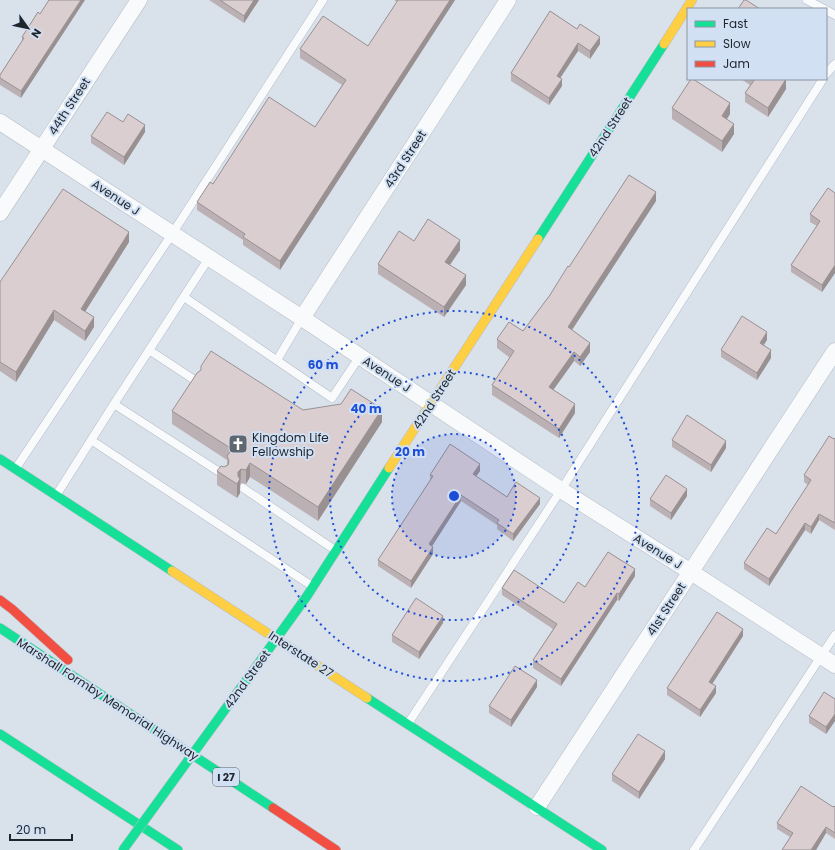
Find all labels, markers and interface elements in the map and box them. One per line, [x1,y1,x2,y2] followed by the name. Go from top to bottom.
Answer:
[8,8,48,48] north arrow
[687,8,827,80] legend
[723,15,748,32] text: Fast
[27,26,45,41] text: N
[723,35,751,52] text: Slow
[723,55,750,72] text: Jam
[44,74,94,138] street label: 44th Street
[584,94,636,160] street label: 42nd Street
[380,127,430,191] street label: 43rd Street
[88,175,144,219] street label: Avenue J
[359,352,415,396] street label: Avenue J
[308,356,339,373] text: 60 m
[408,366,460,432] street label: 42nd Street
[350,400,382,417] text: 40 m
[252,429,329,460] place label: Kingdom Life Fellowship
[227,433,249,455] church icon: Kingdom Life Fellowship
[395,443,425,460] text: 20 m
[447,489,461,503] centre of rings
[630,529,686,573] street label: Avenue J
[642,579,690,639] street label: 41st Street
[265,627,337,682] street label: Interstate 27
[14,634,203,765] street label: Marshall Formby Memorial Highway
[220,646,274,712] street label: 42nd Street
[213,768,239,786] road number: I 27
[10,816,72,842] scale bar
[16,821,46,838] text: 20 m

